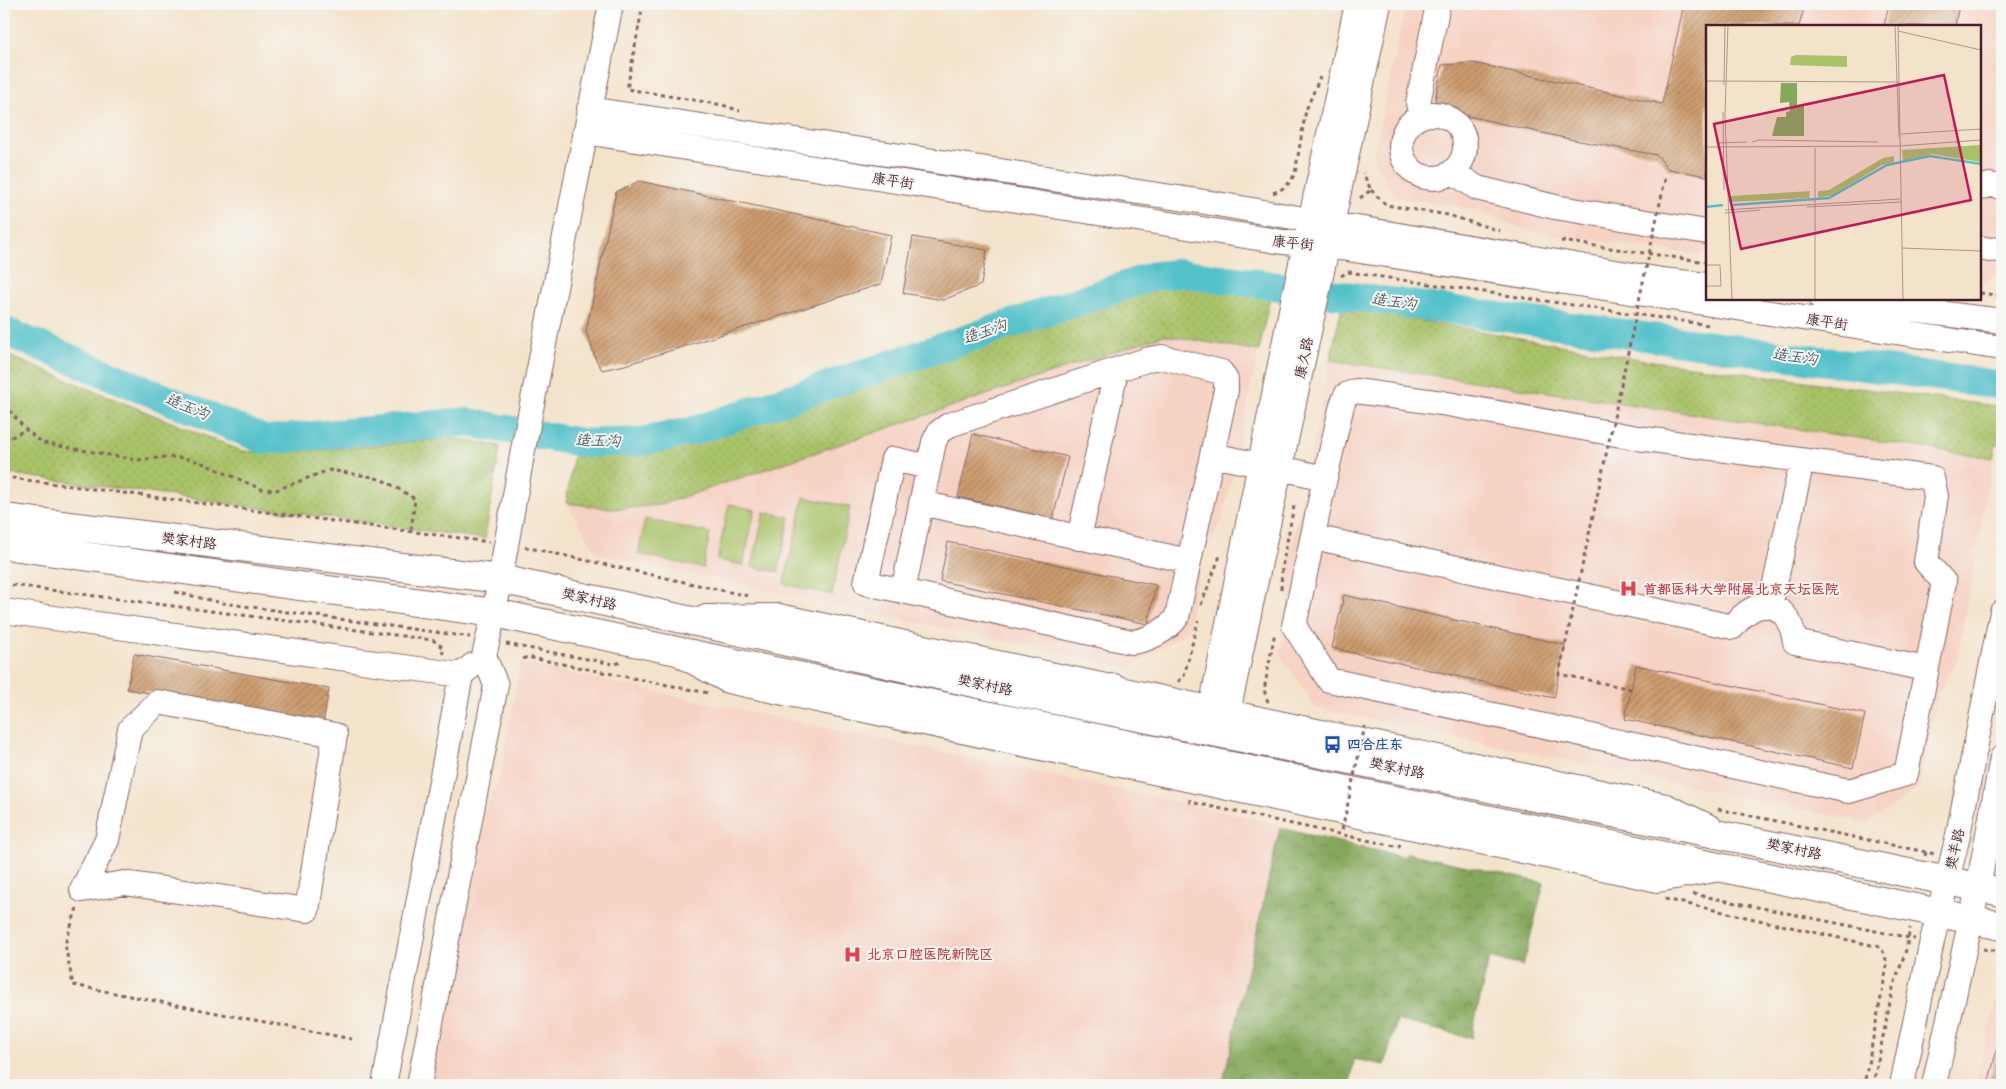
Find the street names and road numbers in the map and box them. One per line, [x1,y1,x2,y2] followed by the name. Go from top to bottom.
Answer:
[871,169,915,193] street label: 康平街
[1271,232,1315,254] street label: 康平街
[1805,310,1849,334] street label: 康平街
[1291,336,1317,380] street label: 康久路
[160,529,218,553] street label: 樊家村路
[560,584,618,614] street label: 樊家村路
[956,671,1014,699] street label: 樊家村路
[1368,754,1426,782] street label: 樊家村路
[1942,827,1968,871] street label: 樊羊路
[1765,835,1823,863] street label: 樊家村路

